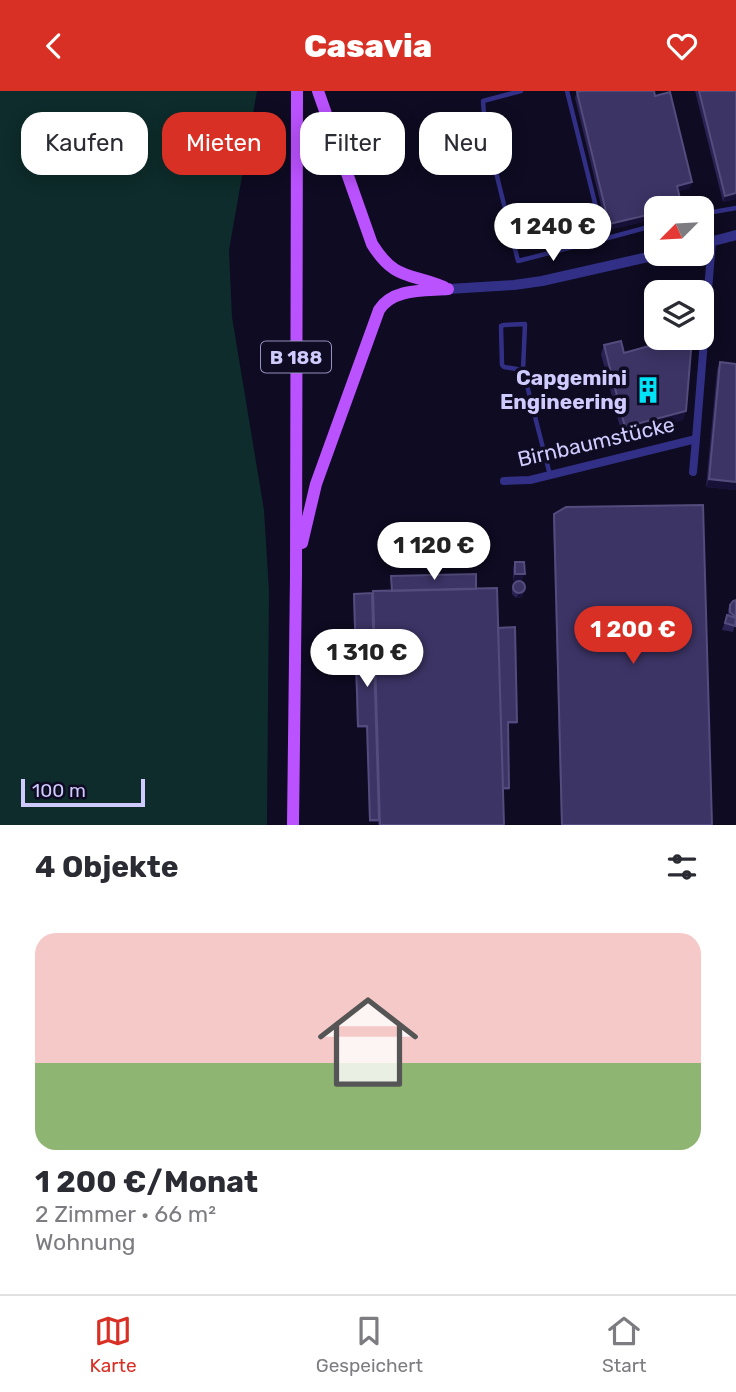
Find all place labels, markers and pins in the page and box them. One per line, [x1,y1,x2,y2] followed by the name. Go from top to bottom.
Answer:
[488,204,618,263] pin: 1 240 €
[500,365,627,414] place label: Capgemini Engineering
[633,375,663,405] building icon: Capgemini Engineering
[369,523,499,582] pin: 1 120 €
[568,607,698,666] pin: 1 200 €
[302,629,432,689] pin: 1 310 €

